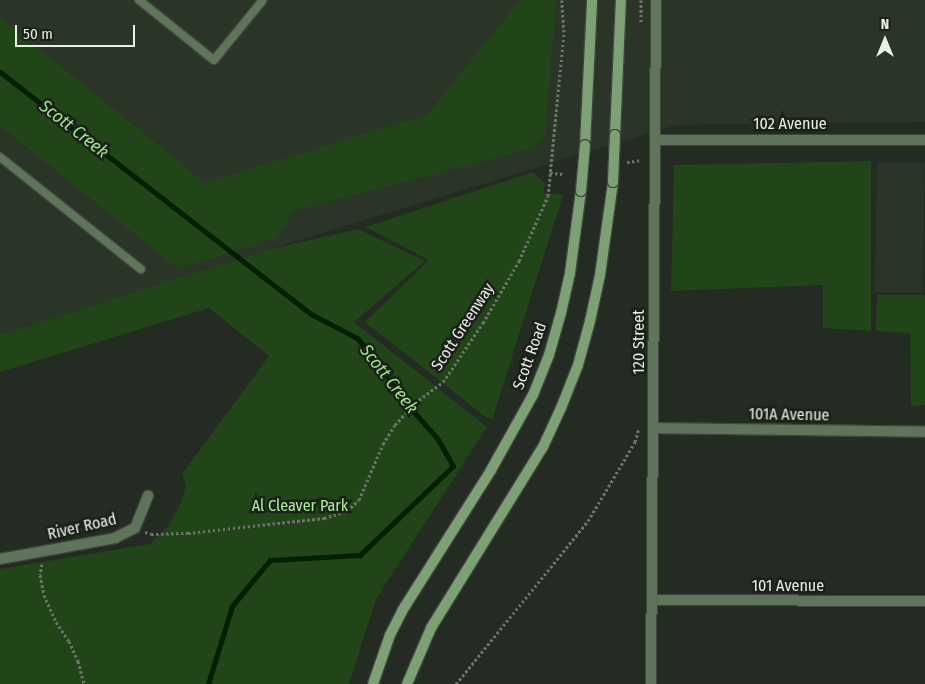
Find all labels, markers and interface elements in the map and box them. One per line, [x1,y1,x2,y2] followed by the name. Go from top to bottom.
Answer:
[18,15,138,47] scale bar
[860,15,910,65] north arrow
[881,16,889,33] text: N
[23,25,53,43] text: 50 m
[35,95,113,163] water label: Scott Creek
[753,114,827,134] street label: 102 Avenue
[428,280,498,374] street label: Scott Greenway
[629,310,649,374] street label: 120 Street
[509,320,551,392] street label: Scott Road
[355,340,423,418] water label: Scott Creek
[749,405,829,425] street label: 101A Avenue
[252,496,348,516] park label: Al Cleaver Park
[46,510,118,544] street label: River Road
[752,576,824,596] street label: 101 Avenue

